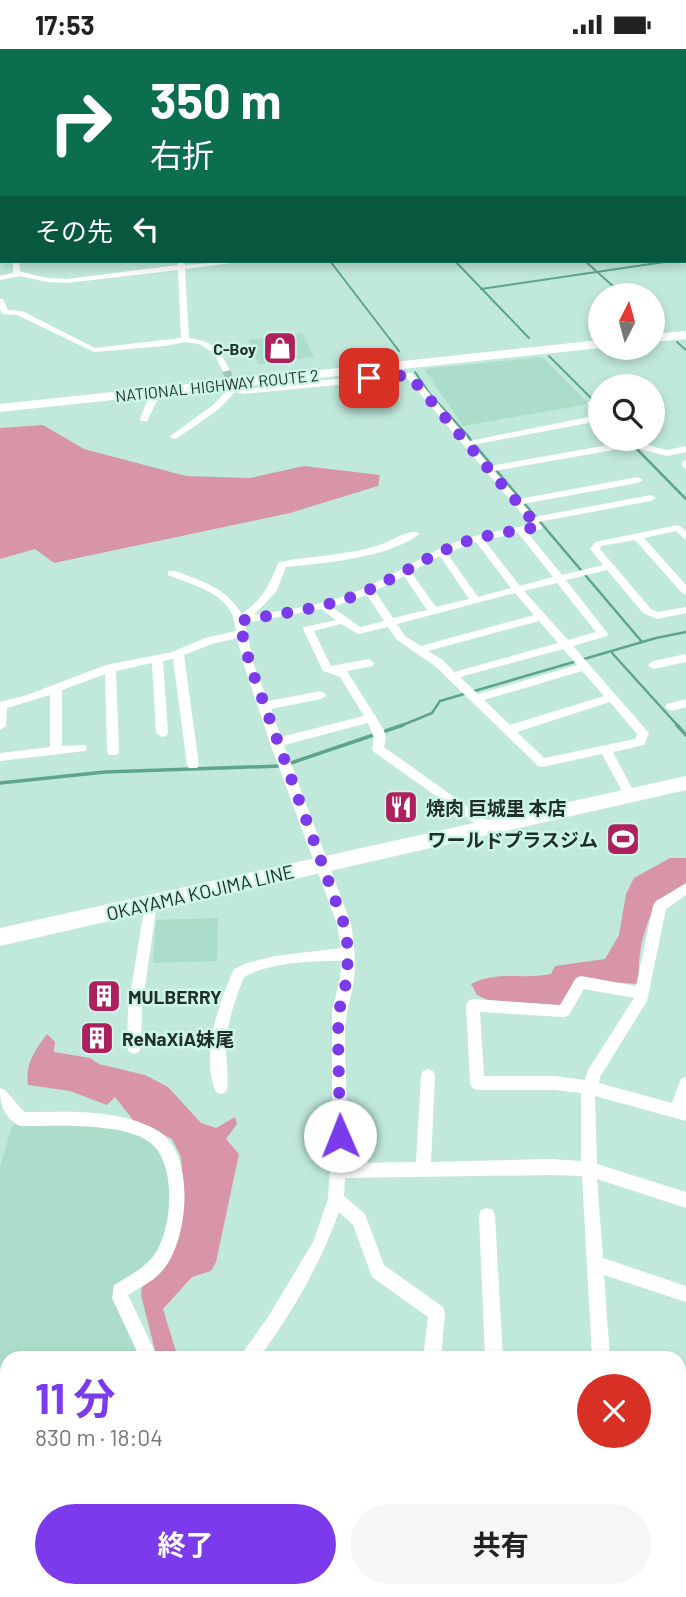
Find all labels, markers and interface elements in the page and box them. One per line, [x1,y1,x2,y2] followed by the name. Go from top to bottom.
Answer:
[35,9,95,40] text: 17:53
[150,70,282,129] text: 350 m
[35,77,126,168] icon: right
[150,135,214,173] text: 右折
[127,210,165,248] icon: left
[35,215,113,246] text: その先
[588,283,665,361] north arrow
[588,283,665,451] map controls
[261,329,299,367] shop icon: C-Boy
[213,339,256,358] place label: C-Boy
[339,348,399,408] pin
[350,359,388,397] icon: arrive
[114,365,320,405] street label: NATIONAL HIGHWAY ROUTE 2
[588,374,665,451] button: search
[382,788,420,826] restaurant icon: 焼肉 巨城里 本店
[426,796,567,819] place label: 焼肉 巨城里 本店
[604,820,642,858] sports icon: ワールドプラスジム
[427,828,598,851] place label: ワールドプラスジム
[104,859,296,925] street label: OKAYAMA KOJIMA LINE
[85,977,123,1015] building icon: MULBERRY
[128,985,222,1008] place label: MULBERRY
[78,1019,116,1057] building icon: ReNaXiA妹尾
[122,1027,234,1050] place label: ReNaXiA妹尾
[303,1099,377,1173] position arrow
[35,1372,115,1422] text: 11 分
[577,1374,651,1448] button: close
[35,1423,163,1451] text: 830 m · 18:04
[35,1504,336,1584] button: 終了
[350,1504,651,1584] button: 共有

